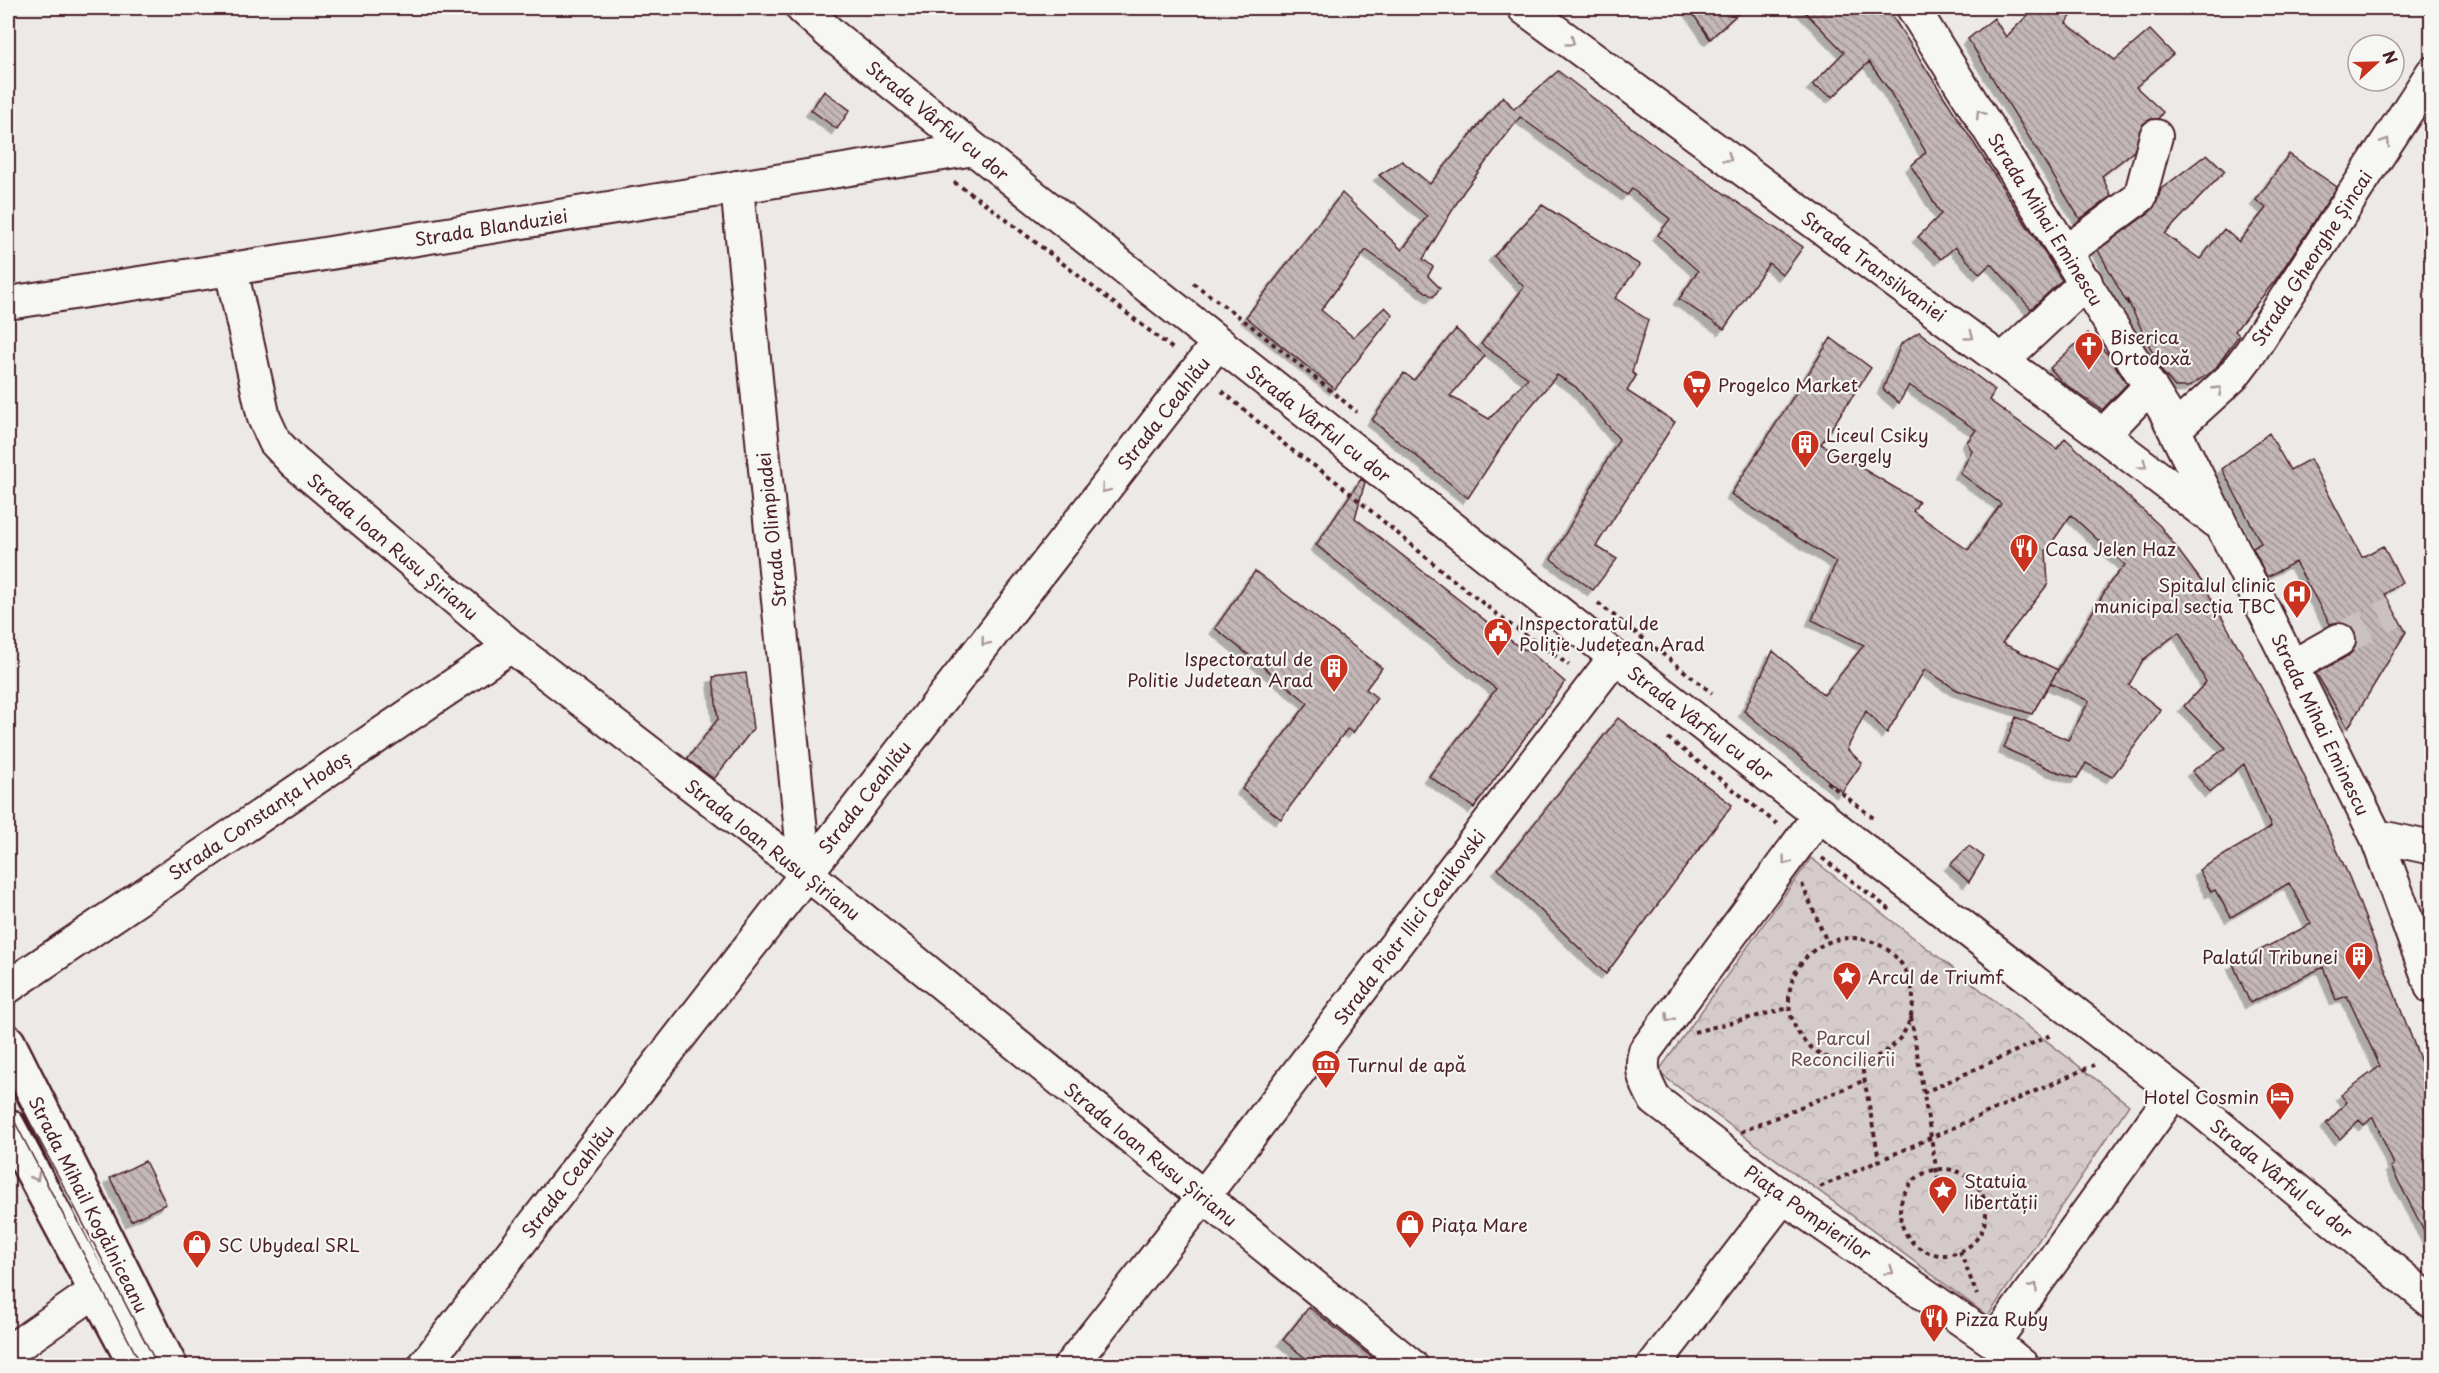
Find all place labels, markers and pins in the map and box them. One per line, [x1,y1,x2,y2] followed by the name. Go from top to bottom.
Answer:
[2110,323,2191,371] place label: Biserica Ortodoxă
[2073,330,2105,372] church icon: Biserica Ortodoxă
[1681,368,1713,410] supermarket icon: Progelco Market
[1718,371,1858,398] place label: Progelco Market
[1826,421,1929,469] place label: Liceul Csiky Gergely
[1789,428,1821,470] building icon: Liceul Csiky Gergely
[2008,532,2040,574] restaurant icon: Casa Jelen Haz
[2045,535,2176,562] place label: Casa Jelen Haz
[2094,571,2276,619] place label: Spitalul clinic municipal secția TBC
[2281,578,2313,620] hospital icon: Spitalul clinic municipal secția TBC
[1519,609,1705,657] place label: Inspectoratul de Poliție Județean Arad
[1482,616,1514,658] public building icon: Inspectoratul de Poliție Județean Arad
[1127,645,1313,693] place label: Ispectoratul de Politie Judetean Arad
[1318,652,1350,694] building icon: Ispectoratul de Politie Judetean Arad
[2343,940,2375,982] building icon: Palatul Tribunei
[2202,943,2338,970] place label: Palatul Tribunei
[1831,960,1863,1002] place icon: Arcul de Triumf
[1868,963,2004,990] place label: Arcul de Triumf
[1310,1048,1342,1090] museum icon: Turnul de apă
[1347,1051,1467,1078] place label: Turnul de apă
[2264,1080,2296,1122] hotel icon: Hotel Cosmin
[2144,1083,2259,1110] place label: Hotel Cosmin
[1964,1167,2038,1215] place label: Statuia libertății
[1927,1174,1959,1216] place icon: Statuia libertății
[1394,1208,1426,1250] shop icon: Piața Mare
[1431,1211,1528,1238] place label: Piața Mare
[181,1228,213,1270] shop icon: SC Ubydeal SRL
[218,1231,360,1258] place label: SC Ubydeal SRL
[1918,1302,1950,1344] restaurant icon: Pizza Ruby
[1955,1305,2048,1332] place label: Pizza Ruby

